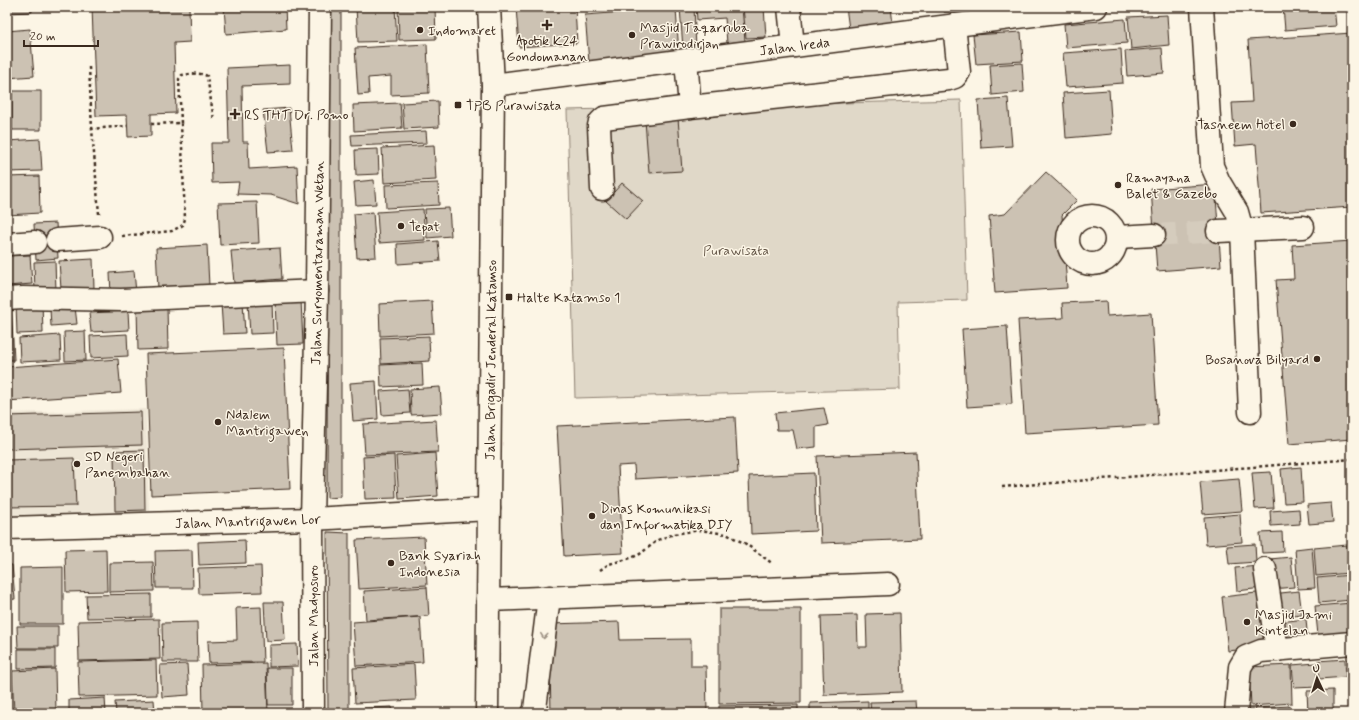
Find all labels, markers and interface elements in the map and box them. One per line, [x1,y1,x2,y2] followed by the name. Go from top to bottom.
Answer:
[640,19,750,53] place label: Masjid Taqarruba Prawirodirjan
[542,20,552,30] marker: Apotik K24 Gondomanan
[24,22,98,48] scale bar
[428,22,496,40] place label: Indomaret
[415,25,425,35] marker: Indomaret
[30,29,56,45] text: 20 m
[627,30,637,40] marker: Masjid Taqarruba Prawirodirjan
[506,32,588,66] place label: Apotik K24 Gondomanan
[758,34,831,60] street label: Jalan Ireda
[466,97,562,115] place label: TPB Purawisata
[453,100,463,110] marker: TPB Purawisata
[244,106,349,124] place label: RS THT Dr. Pomo
[229,108,241,120] marker: RS THT Dr. Pomo
[1197,116,1285,134] place label: Tasneem Hotel
[1288,119,1298,129] marker: Tasneem Hotel
[307,161,328,365] street label: Jalan Suryomentaraman Wetan
[1126,169,1217,203] place label: Ramayana Balet & Gazebo
[1113,180,1123,190] marker: Ramayana Balet & Gazebo
[409,218,440,236] place label: Tepat
[396,221,406,231] marker: Tepat
[703,242,769,260] park label: Purawisata
[481,260,501,460] street label: Jalan Brigadir Jenderal Katamso
[517,289,620,307] place label: Halte Katamso 1
[504,292,514,302] marker: Halte Katamso 1
[1205,351,1309,369] place label: Bosanova Bilyard
[1312,354,1322,364] marker: Bosanova Bilyard
[226,406,309,442] place label: Ndalem Mantrigawen
[213,417,223,427] marker: Ndalem Mantrigawen
[85,448,170,482] place label: SD Negeri Panembahan
[72,459,82,469] marker: SD Negeri Panembahan
[600,500,733,536] place label: Dinas Komunikasi dan Informatika DIY
[175,510,322,533] street label: Jalan Mantrigawen Lor
[587,511,597,521] marker: Dinas Komunikasi dan Informatika DIY
[399,547,481,581] place label: Bank Syariah Indonesia
[386,558,396,568] marker: Bank Syariah Indonesia
[305,565,323,667] street label: Jalan Madyosuro
[1255,606,1332,640] place label: Masjid Jami Kintelan
[1242,617,1252,627] marker: Masjid Jami Kintelan
[540,633,549,639] one-way arrow
[1297,658,1337,698] north arrow
[1312,662,1320,676] text: U

